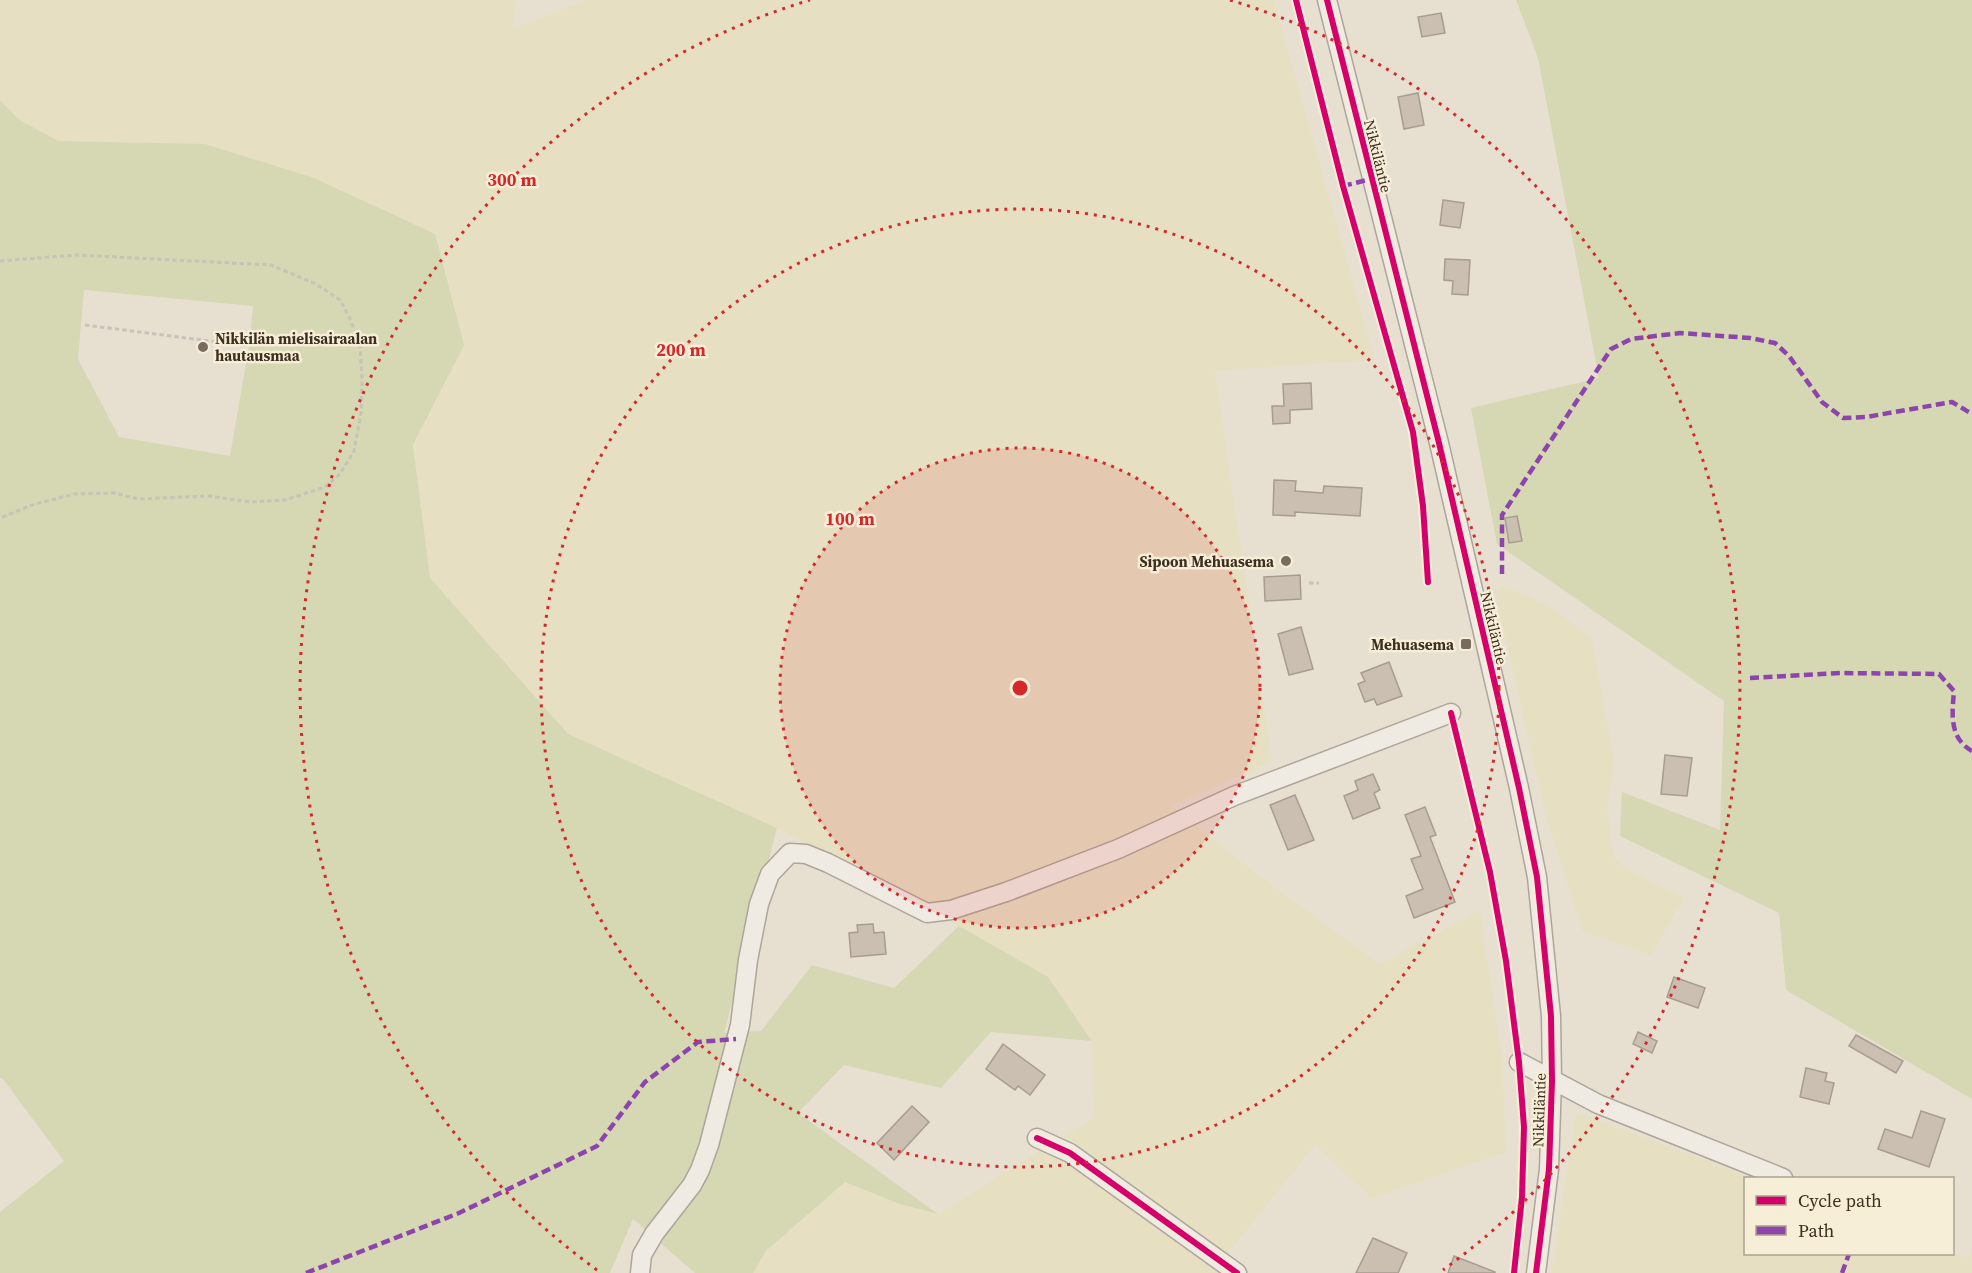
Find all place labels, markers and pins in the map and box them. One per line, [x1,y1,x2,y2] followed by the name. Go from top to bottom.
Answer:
[215,328,377,366] place label: Nikkilän mielisairaalan hautausmaa
[196,340,210,354] marker: Nikkilän mielisairaalan hautausmaa
[1139,551,1275,572] place label: Sipoon Mehuasema
[1279,554,1293,568] marker: Sipoon Mehuasema
[1371,634,1455,655] place label: Mehuasema
[1459,637,1473,651] marker: Mehuasema
[1010,678,1030,698] centre of rings

